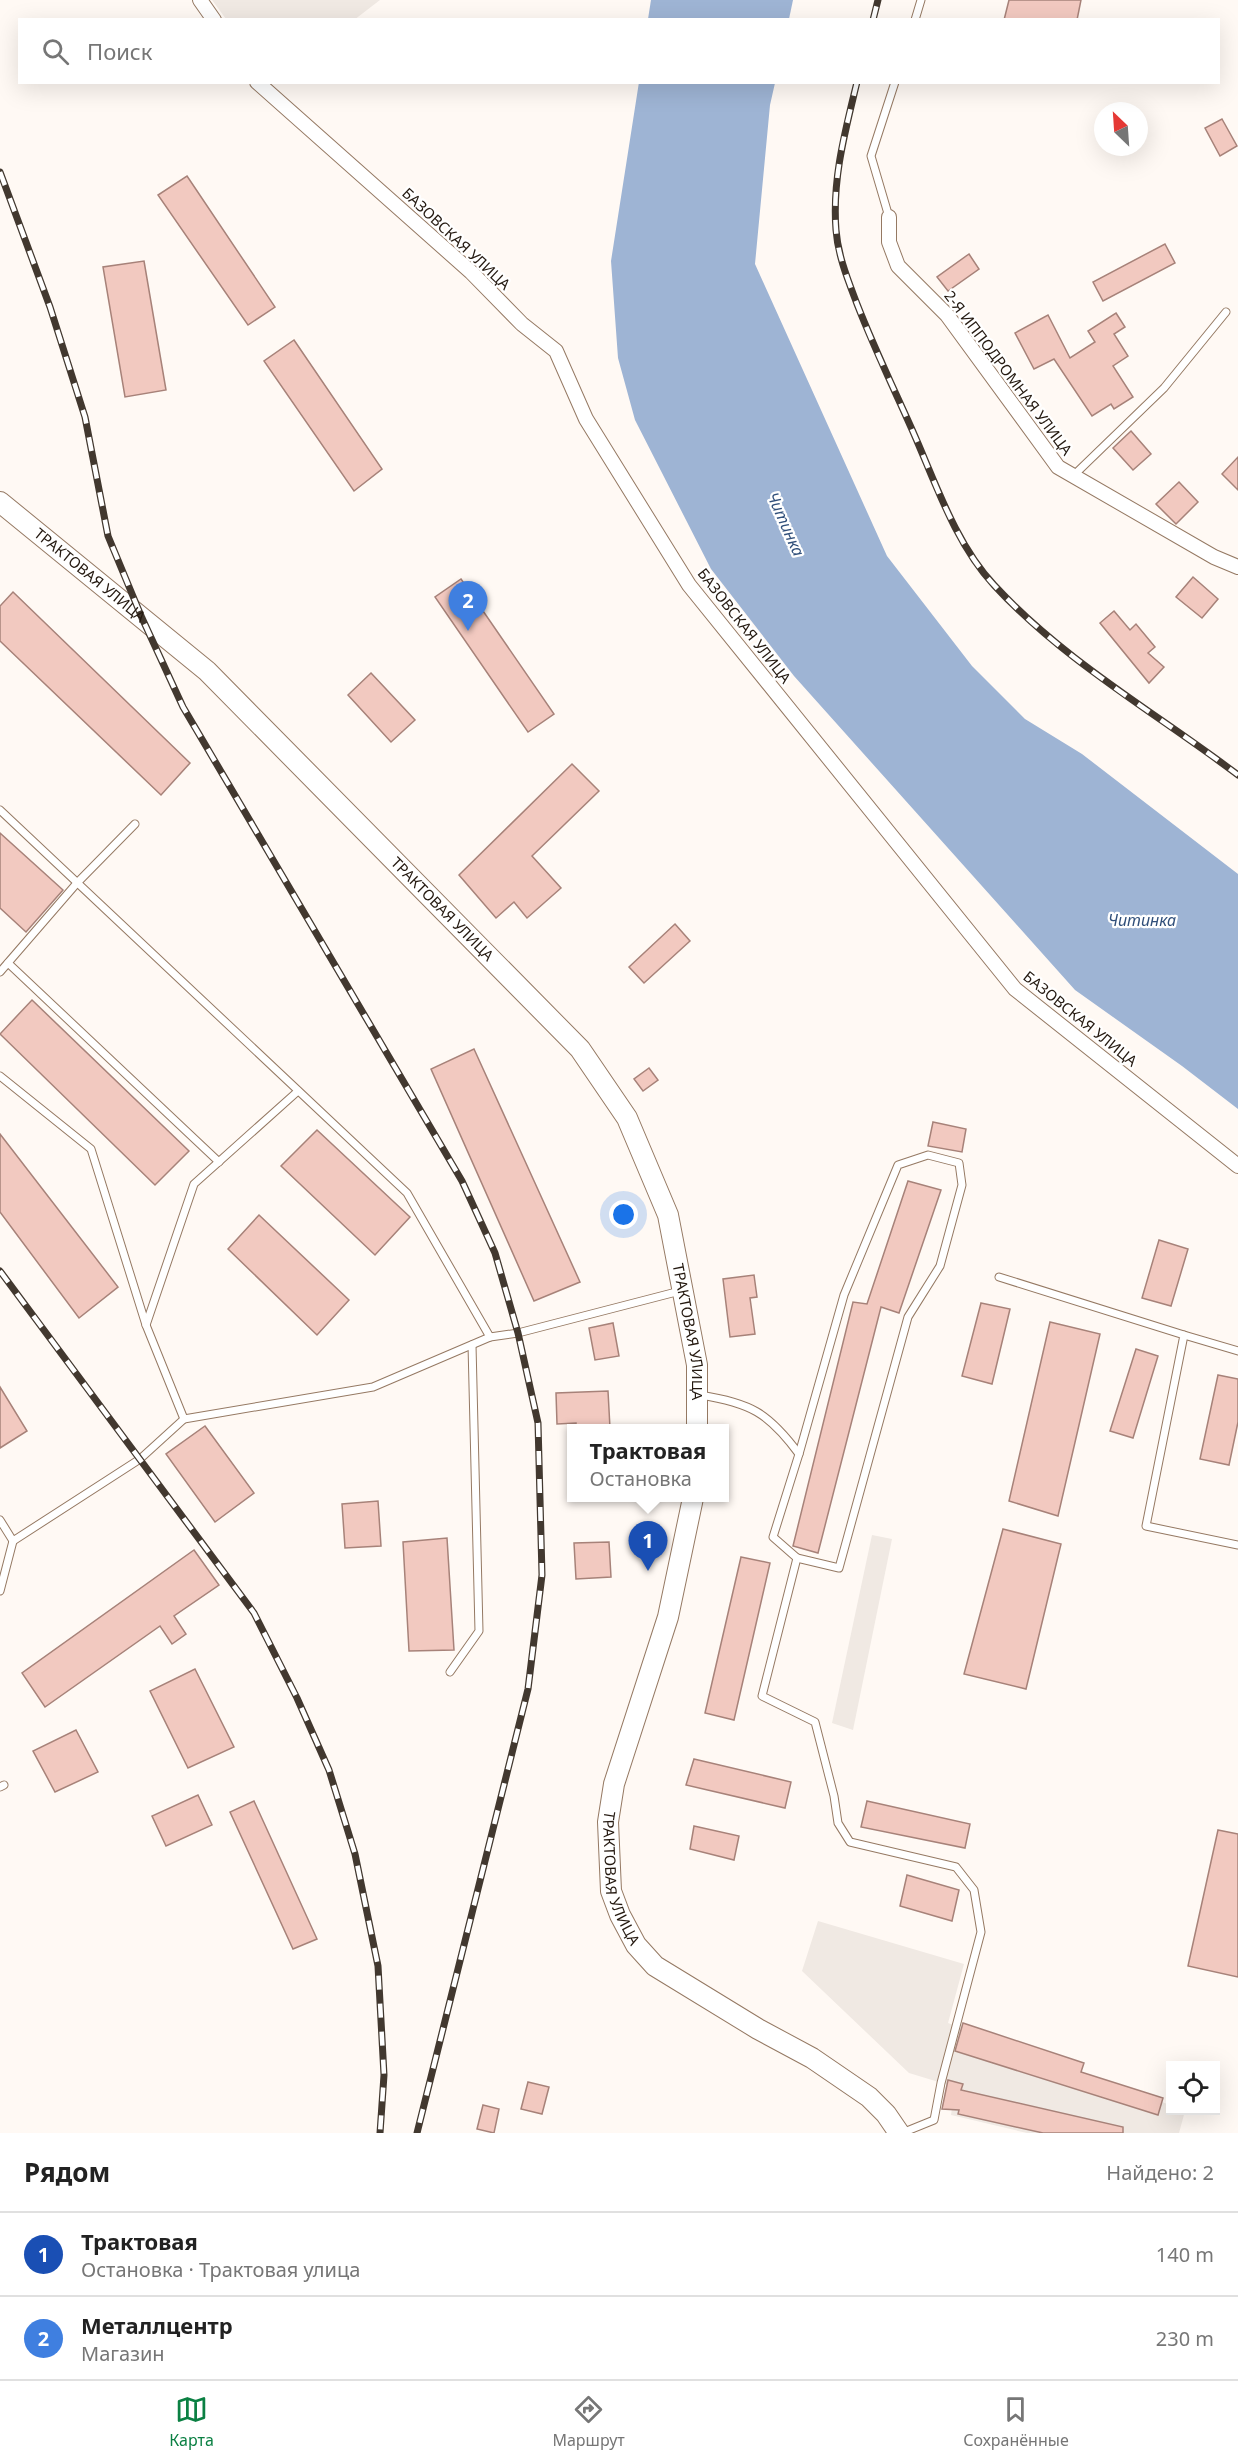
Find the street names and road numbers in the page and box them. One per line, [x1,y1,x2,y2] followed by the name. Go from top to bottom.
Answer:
[398,183,515,294] street label: БАЗОВСКАЯ УЛИЦА
[940,286,1078,459] street label: 2-Я ИППОДРОМНАЯ УЛИЦА
[31,523,151,626] street label: ТРАКТОВАЯ УЛИЦА
[694,564,796,687] street label: БАЗОВСКАЯ УЛИЦА
[387,852,499,965] street label: ТРАКТОВАЯ УЛИЦА
[1020,966,1142,1071] street label: БАЗОВСКАЯ УЛИЦА
[669,1262,708,1401] street label: ТРАКТОВАЯ УЛИЦА
[599,1810,645,1949] street label: ТРАКТОВАЯ УЛИЦА

